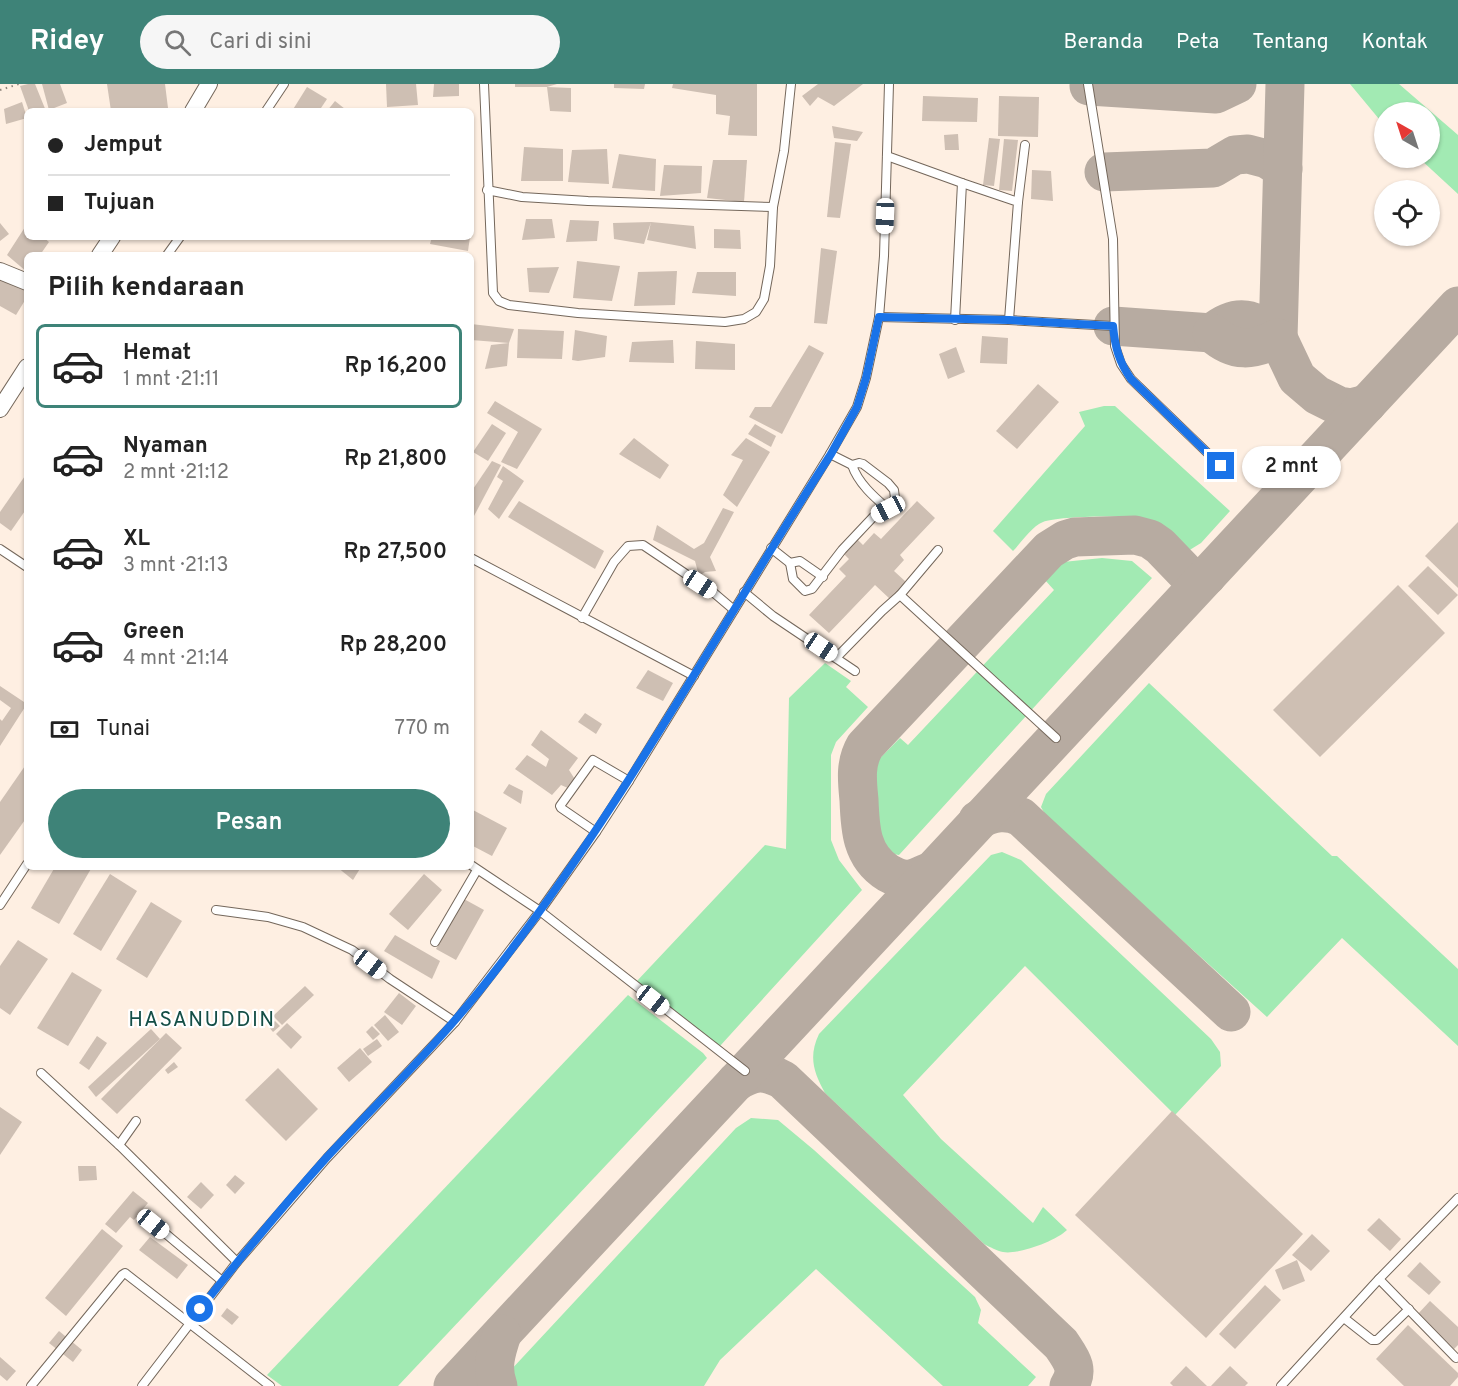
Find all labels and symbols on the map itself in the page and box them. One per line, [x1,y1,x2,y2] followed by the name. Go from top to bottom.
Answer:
[1374,102,1440,168] north arrow
[875,198,895,234] car
[1242,445,1341,487] callout: 2 mnt
[1207,452,1234,479] route end
[868,493,908,525] car
[680,567,720,601] car
[801,629,841,665] car
[350,946,390,982] car
[633,982,673,1018] car
[128,1007,276,1034] district label: HASANUDDIN
[133,1206,173,1242] car
[186,1295,213,1322] route start

